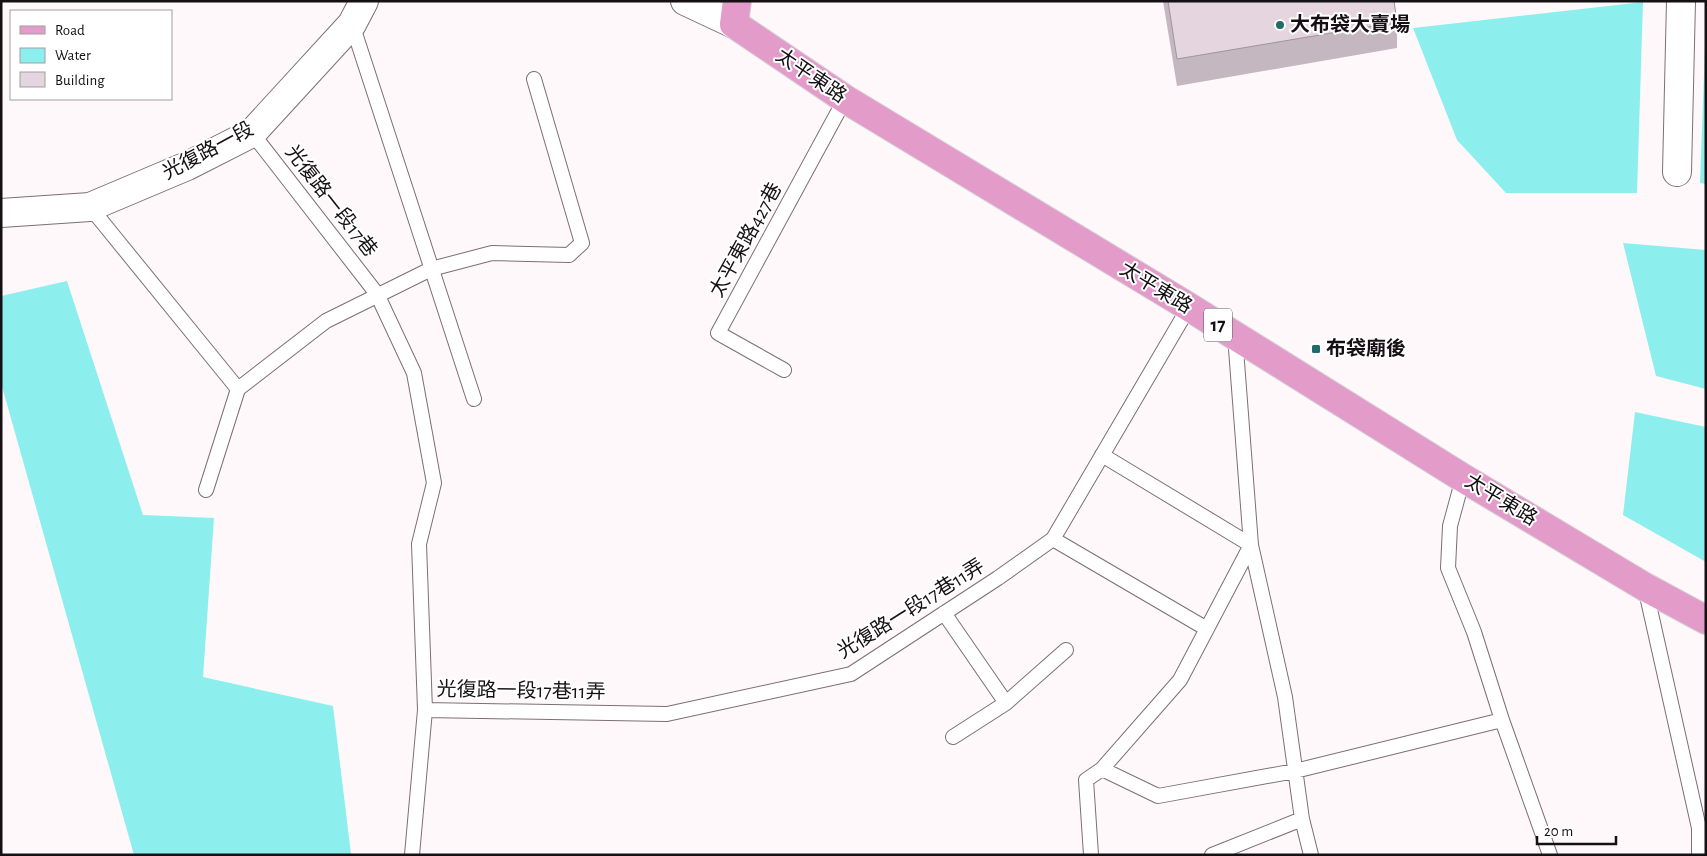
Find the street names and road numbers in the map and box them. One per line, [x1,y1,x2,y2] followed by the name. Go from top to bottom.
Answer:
[772,45,850,107] street label: 太平東路
[159,118,257,183] street label: 光復路一段
[281,141,381,260] street label: 光復路一段17巷
[706,179,786,300] street label: 太平東路427巷
[1117,258,1196,317] street label: 太平東路
[1204,308,1232,342] road number: 17
[1462,470,1541,529] street label: 太平東路
[834,555,988,662] street label: 光復路一段17巷11弄
[436,679,606,702] street label: 光復路一段17巷11弄

